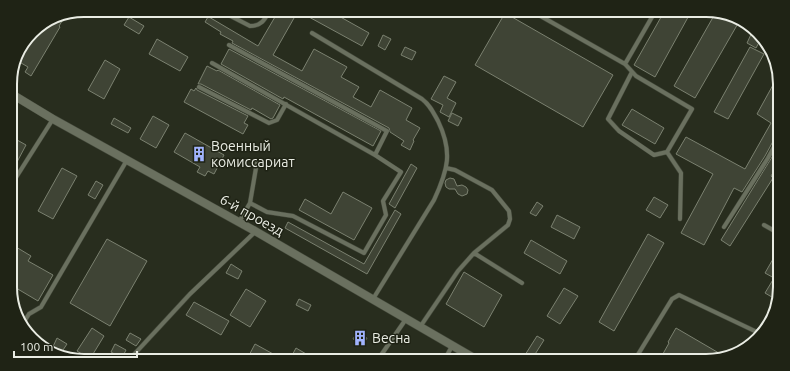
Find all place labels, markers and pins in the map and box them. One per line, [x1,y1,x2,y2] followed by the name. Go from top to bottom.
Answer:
[211,138,295,170] place label: Военный комиссариат
[190,145,208,163] building icon: Военный комиссариат
[351,329,369,347] building icon: Весна
[372,330,411,346] place label: Весна

